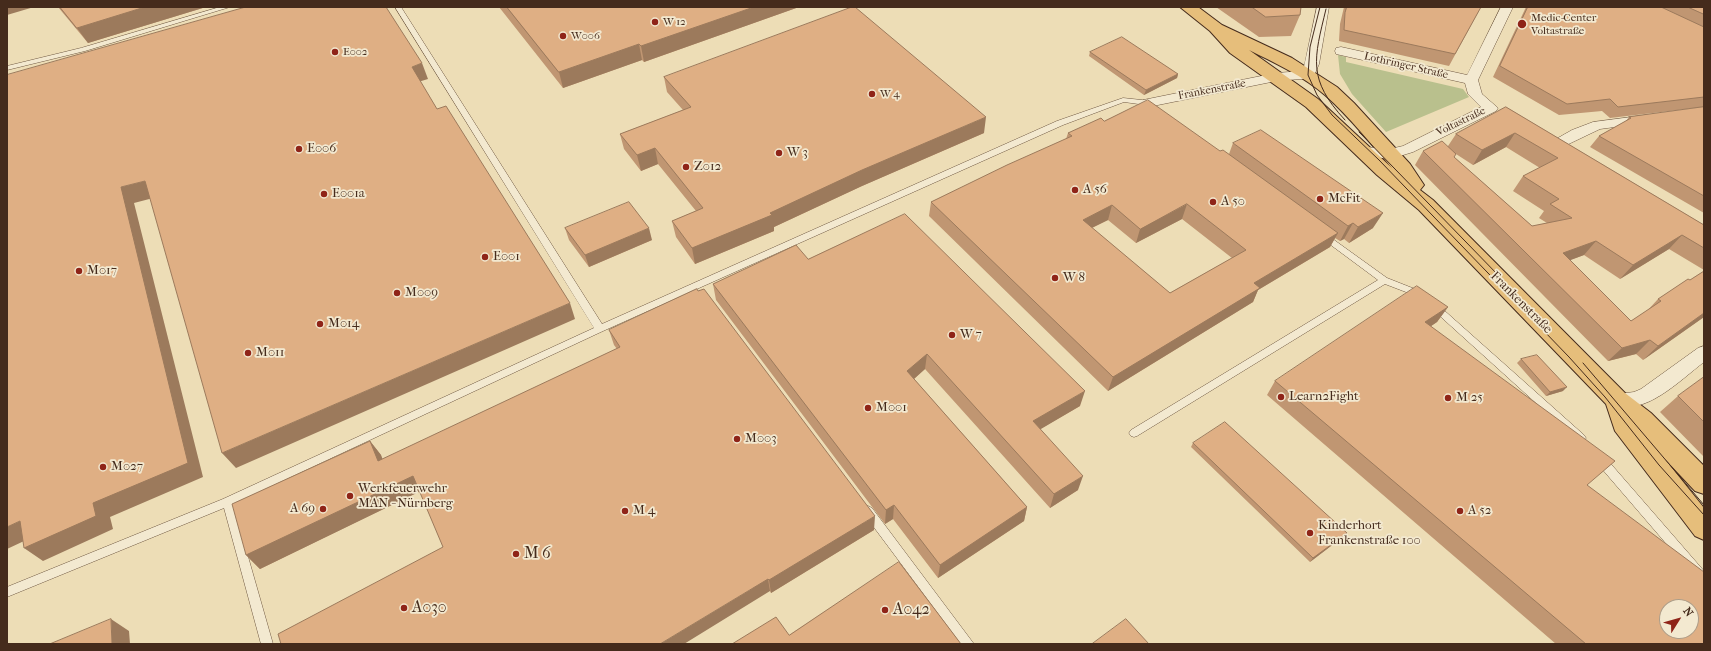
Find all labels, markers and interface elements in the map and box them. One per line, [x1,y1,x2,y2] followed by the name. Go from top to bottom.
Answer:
[1531,11,1596,37] place label: Medic-Center Voltastraße
[663,15,686,29] place label: W 12
[650,17,660,27] marker: W 12
[1516,18,1528,30] marker: Medic-Center Voltastraße
[571,29,600,43] place label: W006
[558,31,568,41] marker: W006
[343,45,368,59] place label: E002
[330,47,340,57] marker: E002
[1363,50,1449,82] street label: Lothringer Straße
[1177,77,1247,103] street label: Frankenstraße
[880,87,900,101] place label: W 4
[867,89,877,99] marker: W 4
[1434,104,1488,140] street label: Voltastraße
[307,141,336,157] place label: E006
[294,144,304,154] marker: E006
[787,145,808,161] place label: W 3
[774,148,784,158] marker: W 3
[694,159,721,175] place label: Z012
[681,162,691,172] marker: Z012
[1083,182,1107,198] place label: A 56
[1070,185,1080,195] marker: A 56
[332,186,365,202] place label: E001a
[319,189,329,199] marker: E001a
[1328,191,1361,207] place label: McFit
[1221,194,1245,210] place label: A 50
[1315,194,1325,204] marker: McFit
[1208,197,1218,207] marker: A 50
[493,249,520,265] place label: E001
[480,252,490,262] marker: E001
[87,263,117,279] place label: M017
[74,266,84,276] marker: M017
[1487,269,1555,337] street label: Frankenstraße
[1063,270,1085,286] place label: W 8
[1050,273,1060,283] marker: W 8
[405,285,438,301] place label: M009
[392,288,402,298] marker: M009
[328,316,359,332] place label: M014
[315,319,325,329] marker: M014
[960,327,982,343] place label: W 7
[947,330,957,340] marker: W 7
[256,345,284,361] place label: M011
[243,348,253,358] marker: M011
[1289,389,1359,405] place label: Learn2Fight
[1456,390,1483,406] place label: M 25
[1276,392,1286,402] marker: Learn2Fight
[1443,393,1453,403] marker: M 25
[876,400,907,416] place label: M001
[863,403,873,413] marker: M001
[745,431,777,447] place label: M003
[732,434,742,444] marker: M003
[111,459,143,475] place label: M027
[98,462,108,472] marker: M027
[358,481,453,512] place label: Werkfeuerwehr MAN - Nürnberg
[345,491,355,501] marker: Werkfeuerwehr MAN - Nürnberg
[290,501,315,517] place label: A 69
[633,503,655,519] place label: M 4
[1468,503,1492,519] place label: A 52
[318,504,328,514] marker: A 69
[620,506,630,516] marker: M 4
[1455,506,1465,516] marker: A 52
[1318,518,1421,549] place label: Kinderhort Frankenstraße 100
[1305,528,1315,538] marker: Kinderhort Frankenstraße 100
[524,544,551,564] place label: M 6
[511,549,521,559] marker: M 6
[412,598,447,618] place label: A030
[1659,599,1699,639] north arrow
[893,600,930,620] place label: A042
[399,603,409,613] marker: A030
[880,605,890,615] marker: A042
[1680,605,1696,619] text: N

